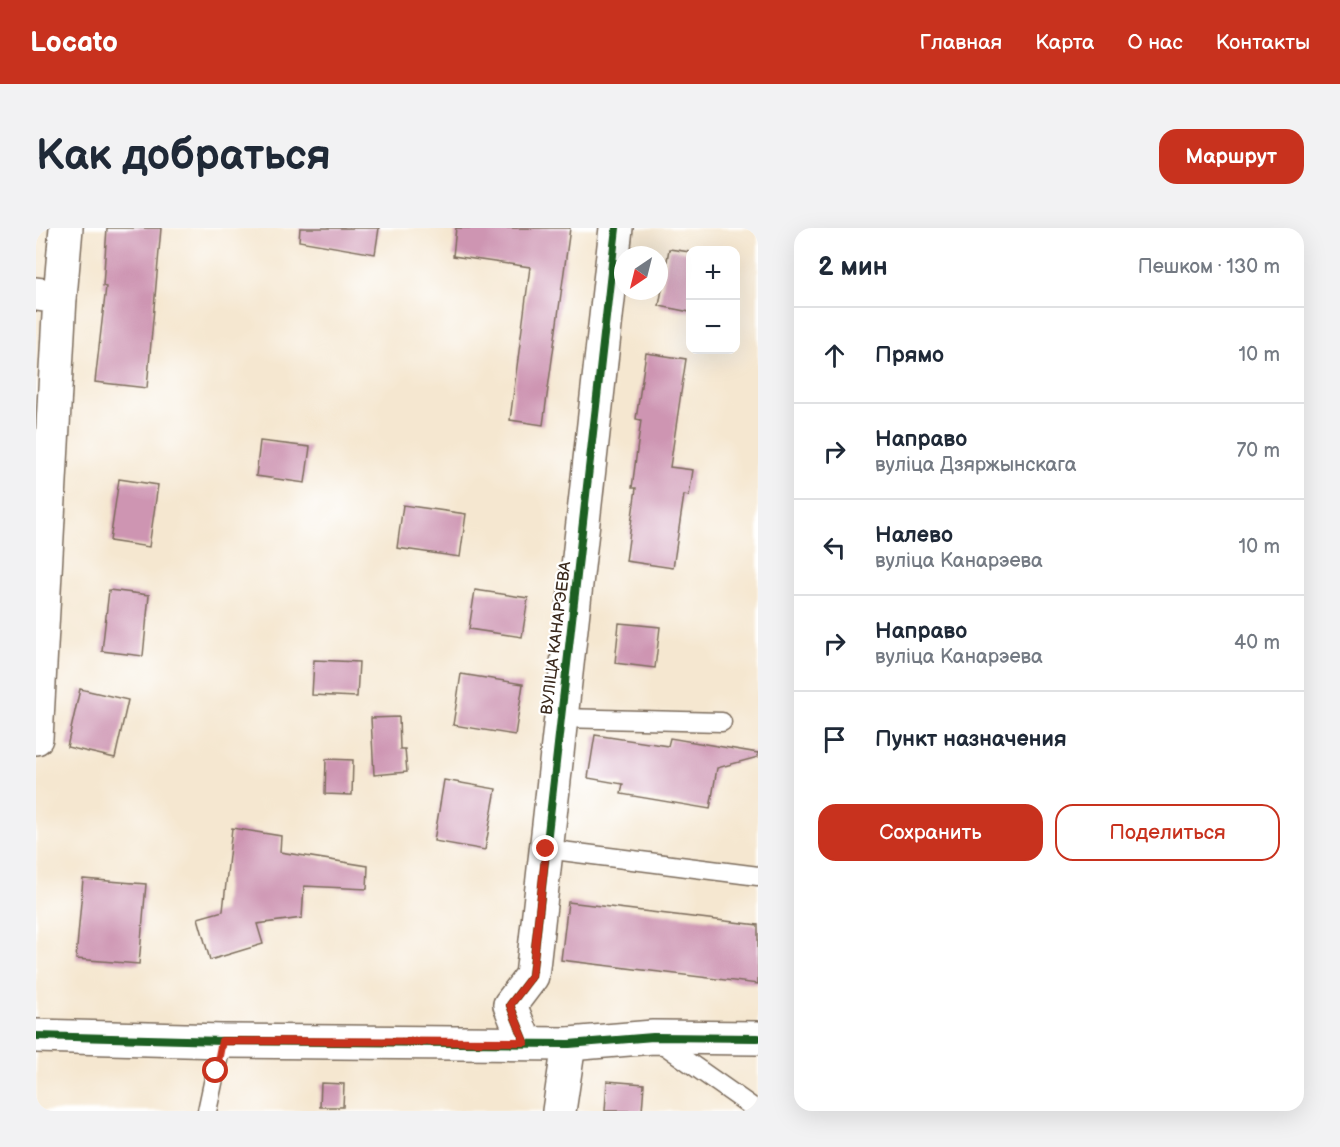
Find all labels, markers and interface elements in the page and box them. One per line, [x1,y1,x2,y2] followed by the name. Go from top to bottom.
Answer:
[30,26,118,59] text: Locato
[919,30,1002,55] text: Главная
[1035,30,1094,55] text: Карта
[1127,30,1183,55] text: О нас
[1216,30,1310,55] text: Контакты
[1159,129,1304,184] button: Маршрут
[36,131,331,182] text: Как добраться
[614,246,668,300] north arrow
[686,246,740,354] map controls
[686,246,740,300] button: +
[818,252,888,283] text: 2 мин
[1138,255,1280,279] text: Пешком · 130 m
[686,300,740,354] button: −
[818,339,851,372] icon: ahead
[875,342,944,369] text: Прямо
[1239,343,1280,367] text: 10 m
[875,426,967,453] text: Направо
[818,435,851,468] icon: right
[1236,439,1280,463] text: 70 m
[875,453,1077,477] text: вуліца Дзяржынскага
[875,522,953,549] text: Налево
[818,531,851,564] icon: left
[1239,535,1280,559] text: 10 m
[875,549,1043,573] text: вуліца Канарэева
[538,560,575,716] street label: ВУЛІЦА КАНАРЭЕВА
[875,618,967,645] text: Направо
[818,627,851,660] icon: right
[1234,631,1280,655] text: 40 m
[875,645,1043,669] text: вуліца Канарэева
[818,723,851,756] icon: arrive
[875,726,1067,753] text: Пункт назначения
[818,804,1043,861] button: Сохранить
[1055,804,1280,861] button: Поделиться
[532,835,558,861] route end
[202,1057,228,1083] route start

